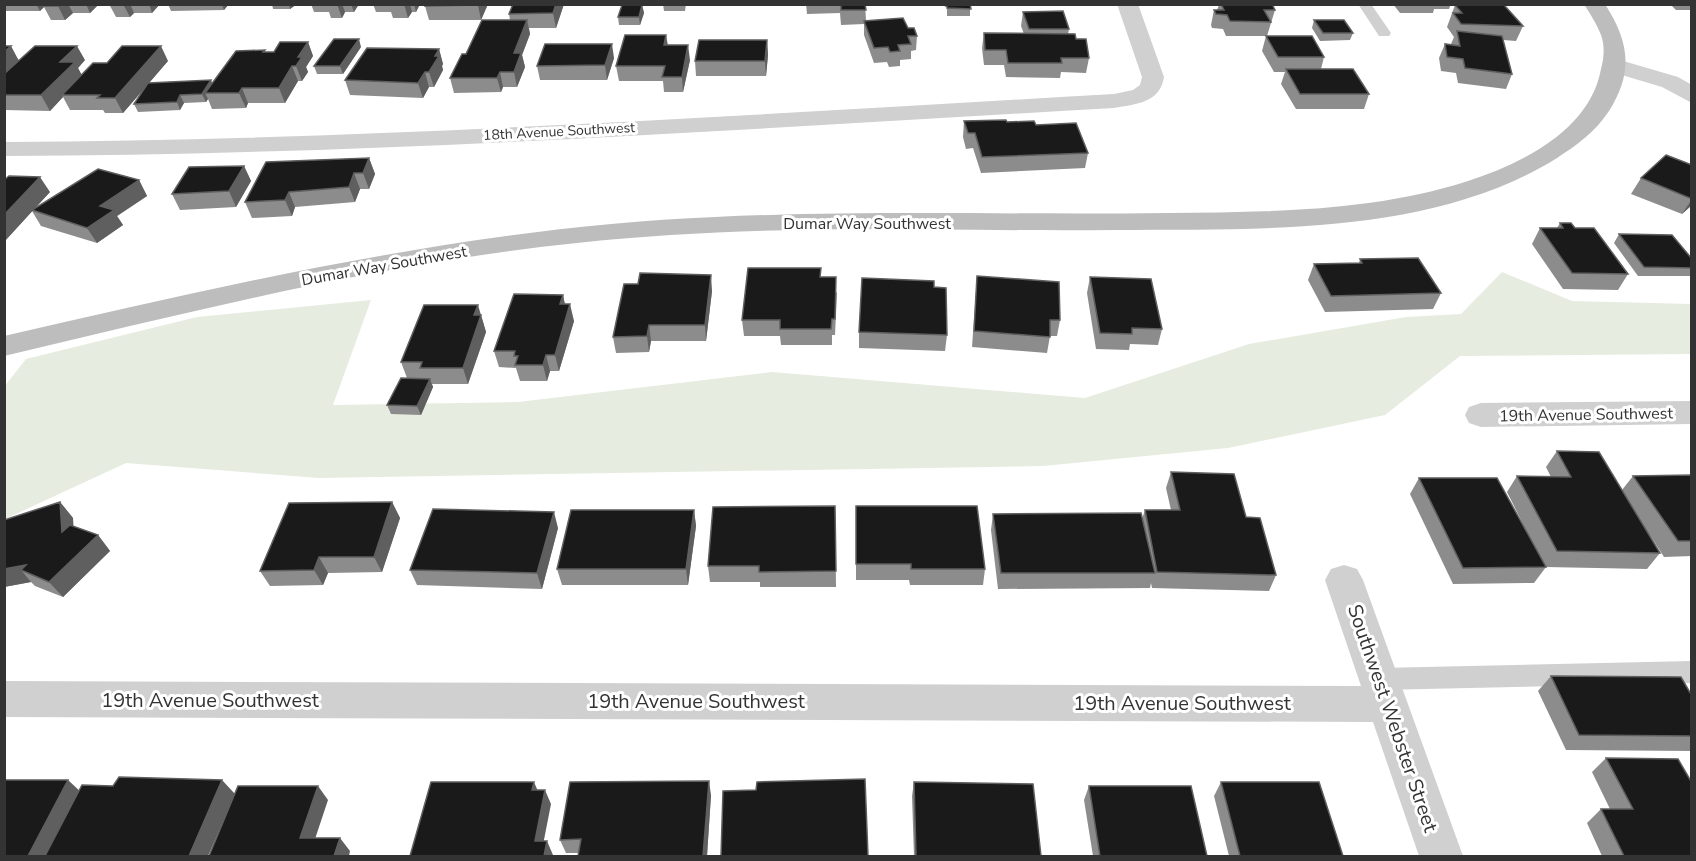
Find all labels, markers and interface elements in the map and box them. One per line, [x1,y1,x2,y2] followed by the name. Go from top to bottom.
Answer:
[483,118,636,145] street label: 18th Avenue Southwest
[783,213,951,235] street label: Dumar Way Southwest
[300,241,469,291] street label: Dumar Way Southwest
[1499,402,1674,428] street label: 19th Avenue Southwest
[1341,601,1445,836] street label: Southwest Webster Street
[101,687,320,714] street label: 19th Avenue Southwest
[587,688,806,715] street label: 19th Avenue Southwest
[1073,690,1292,717] street label: 19th Avenue Southwest

